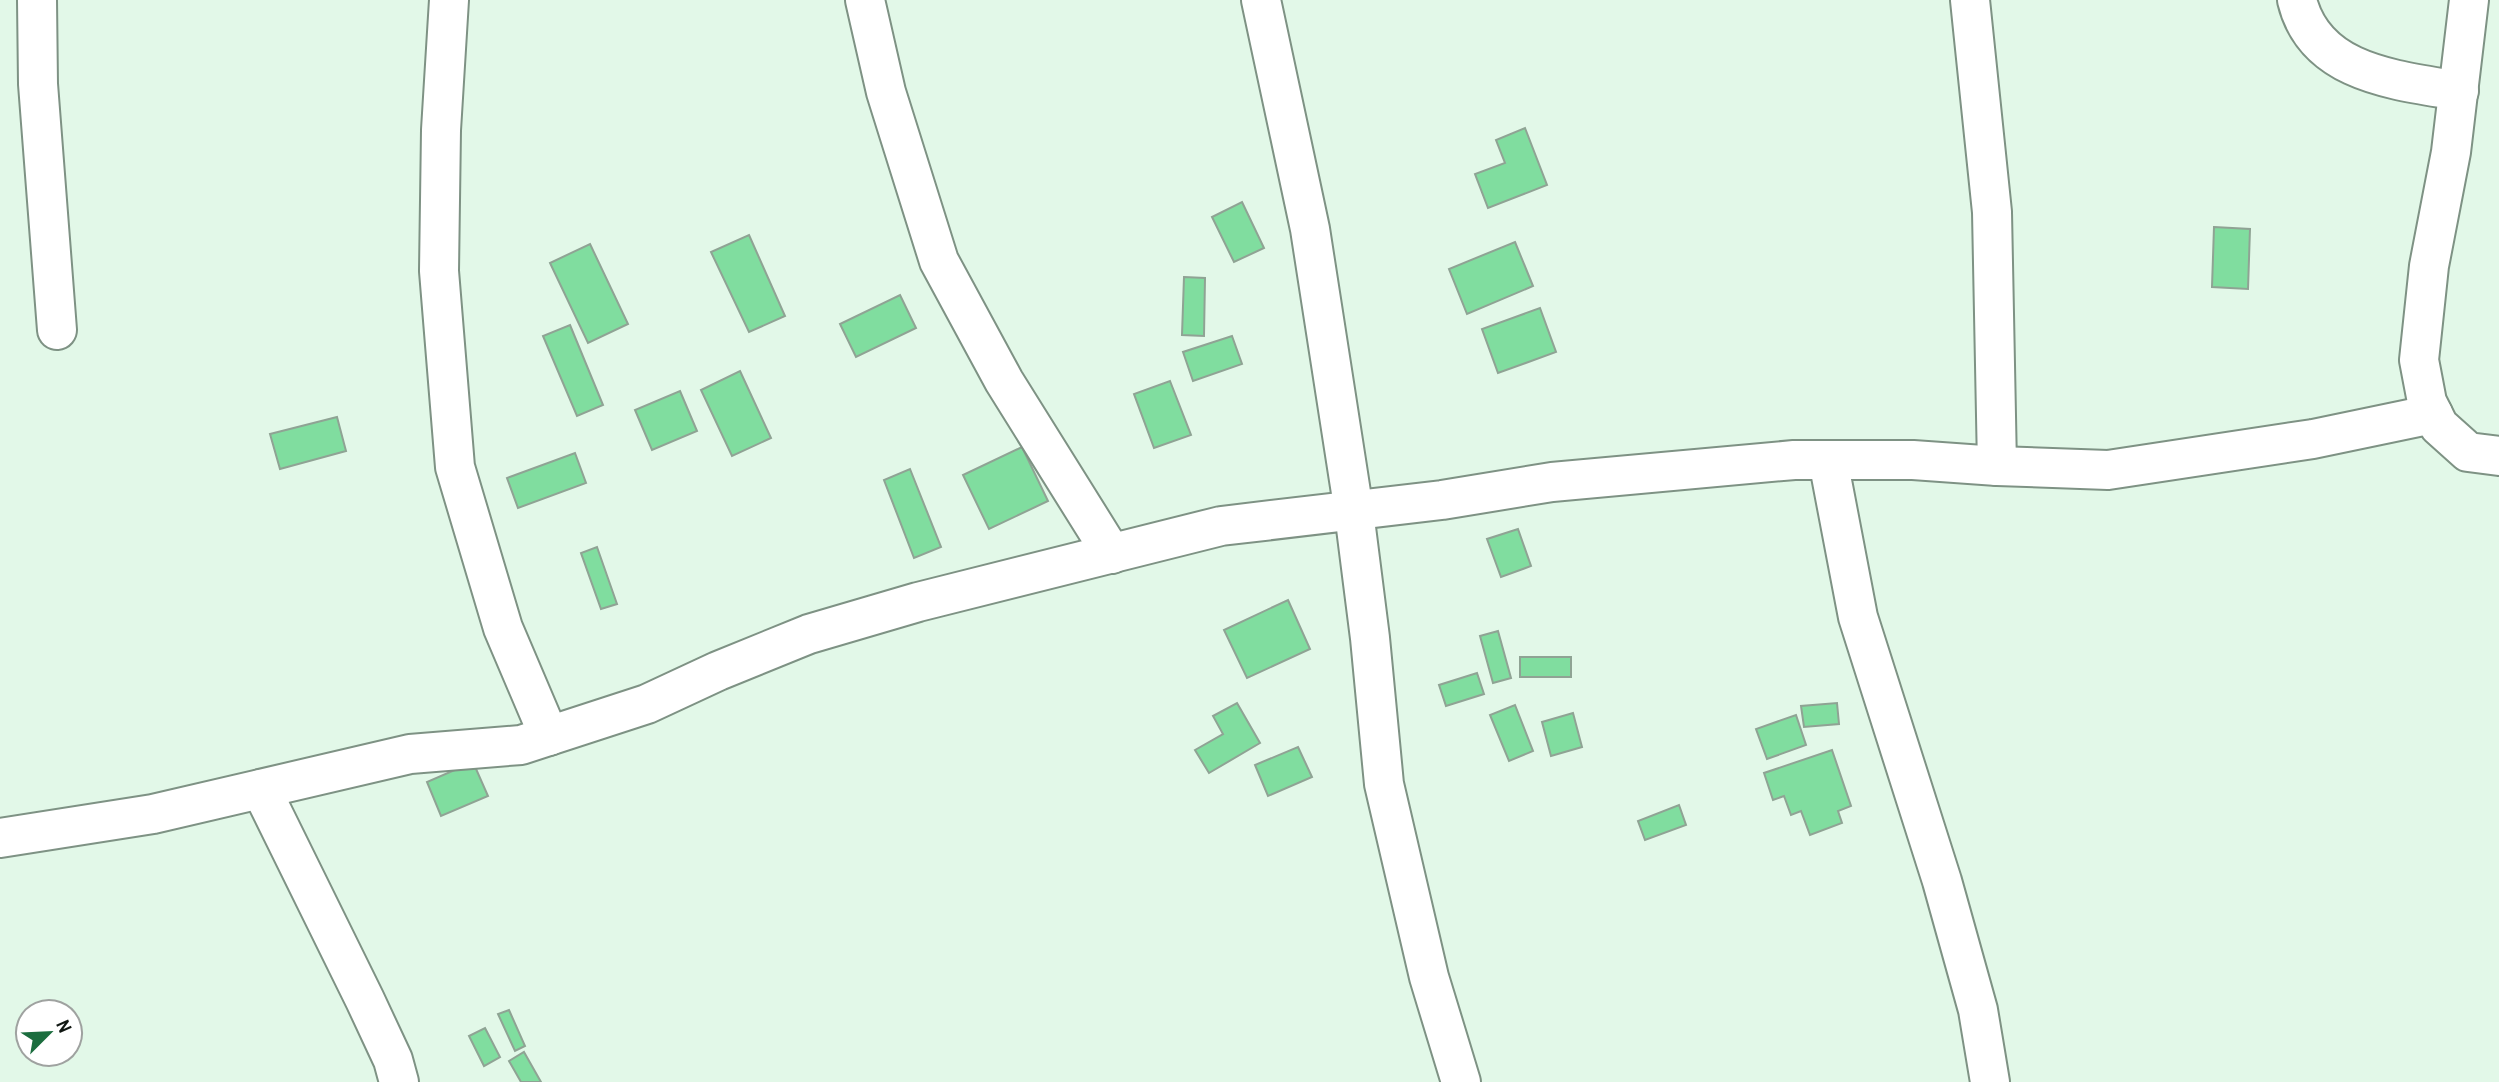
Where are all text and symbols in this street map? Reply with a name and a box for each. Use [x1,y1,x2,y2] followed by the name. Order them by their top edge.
[14,998,84,1068] north arrow
[50,1016,79,1037] text: N

